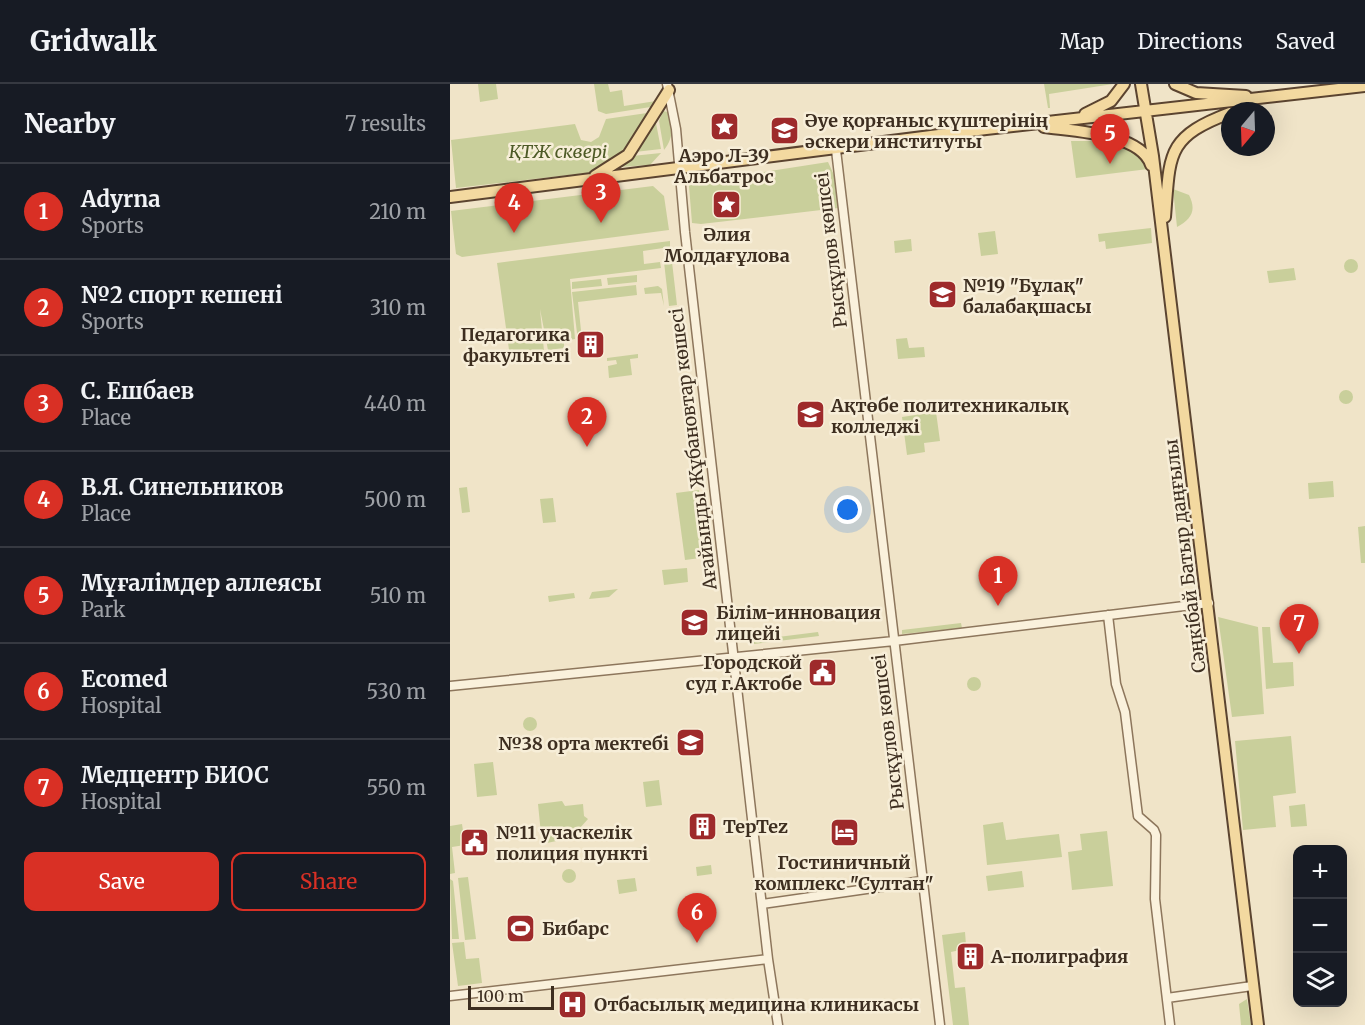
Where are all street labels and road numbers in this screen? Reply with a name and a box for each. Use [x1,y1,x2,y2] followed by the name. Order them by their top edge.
[810,171,852,329] street label: Рысқұлов көшсеі
[664,307,722,592] street label: Ағайынды Жұбановтар көшесі
[1159,438,1211,674] street label: Сәңкібай Батыр даңғылы
[867,653,909,811] street label: Рысқұлов көшсеі

